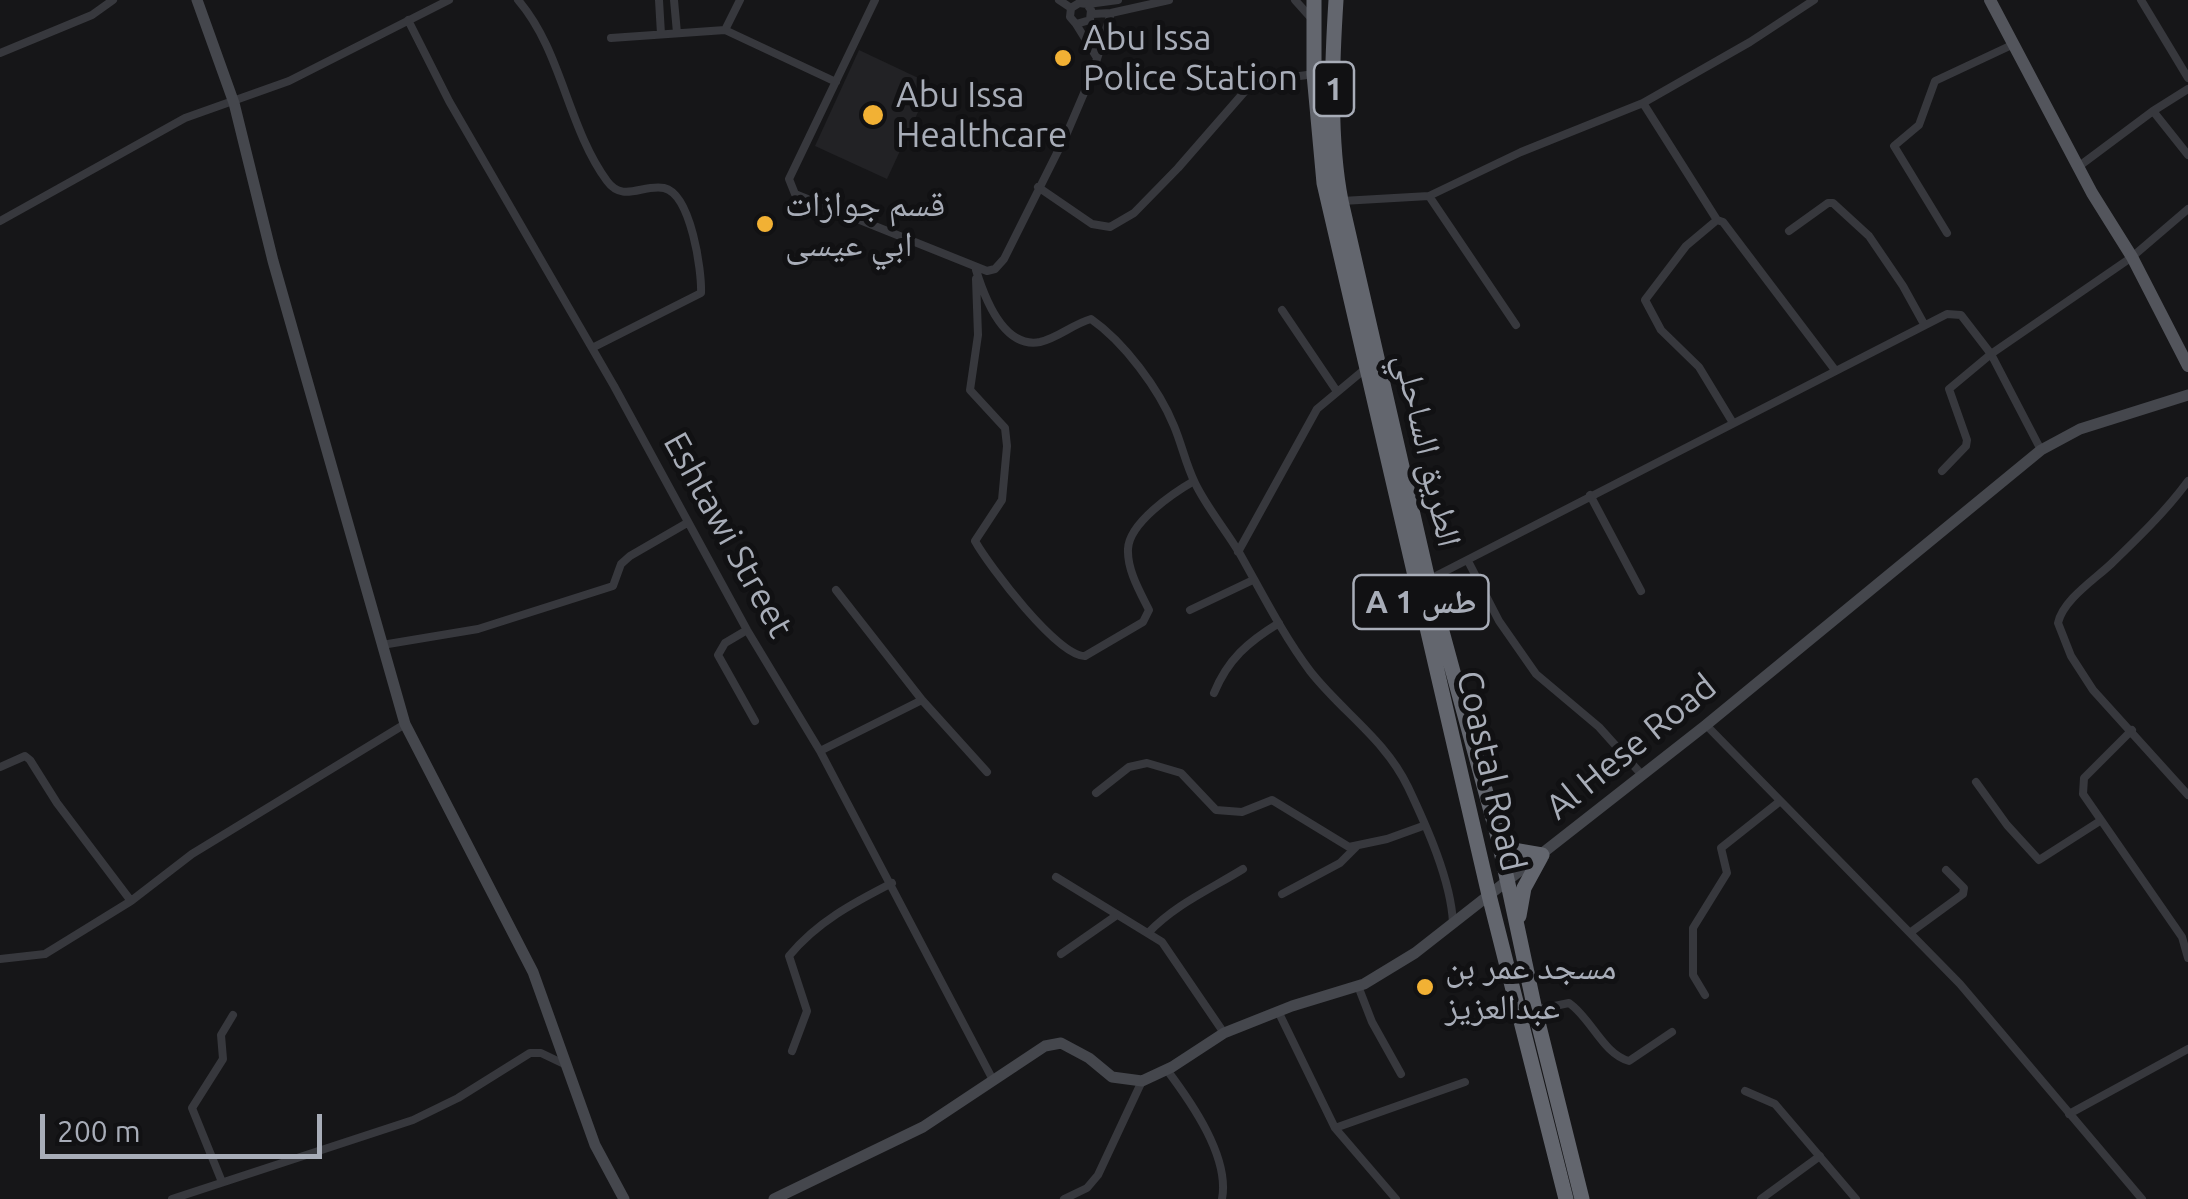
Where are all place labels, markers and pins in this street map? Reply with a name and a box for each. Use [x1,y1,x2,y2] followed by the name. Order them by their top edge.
[1083,17,1298,99] place label: Abu Issa Police Station
[1052,47,1074,69] marker: Abu Issa Police Station
[896,74,1067,156] place label: Abu Issa Healthcare
[860,102,886,128] marker: Abu Issa Healthcare
[785,183,945,265] place label: قسم جوازات ابي عيسى
[754,213,776,235] marker: قسم جوازات ابي عيسى
[1445,946,1616,1028] place label: مسجد عمر بن عبدالعزيز
[1414,976,1436,998] marker: مسجد عمر بن عبدالعزيز

